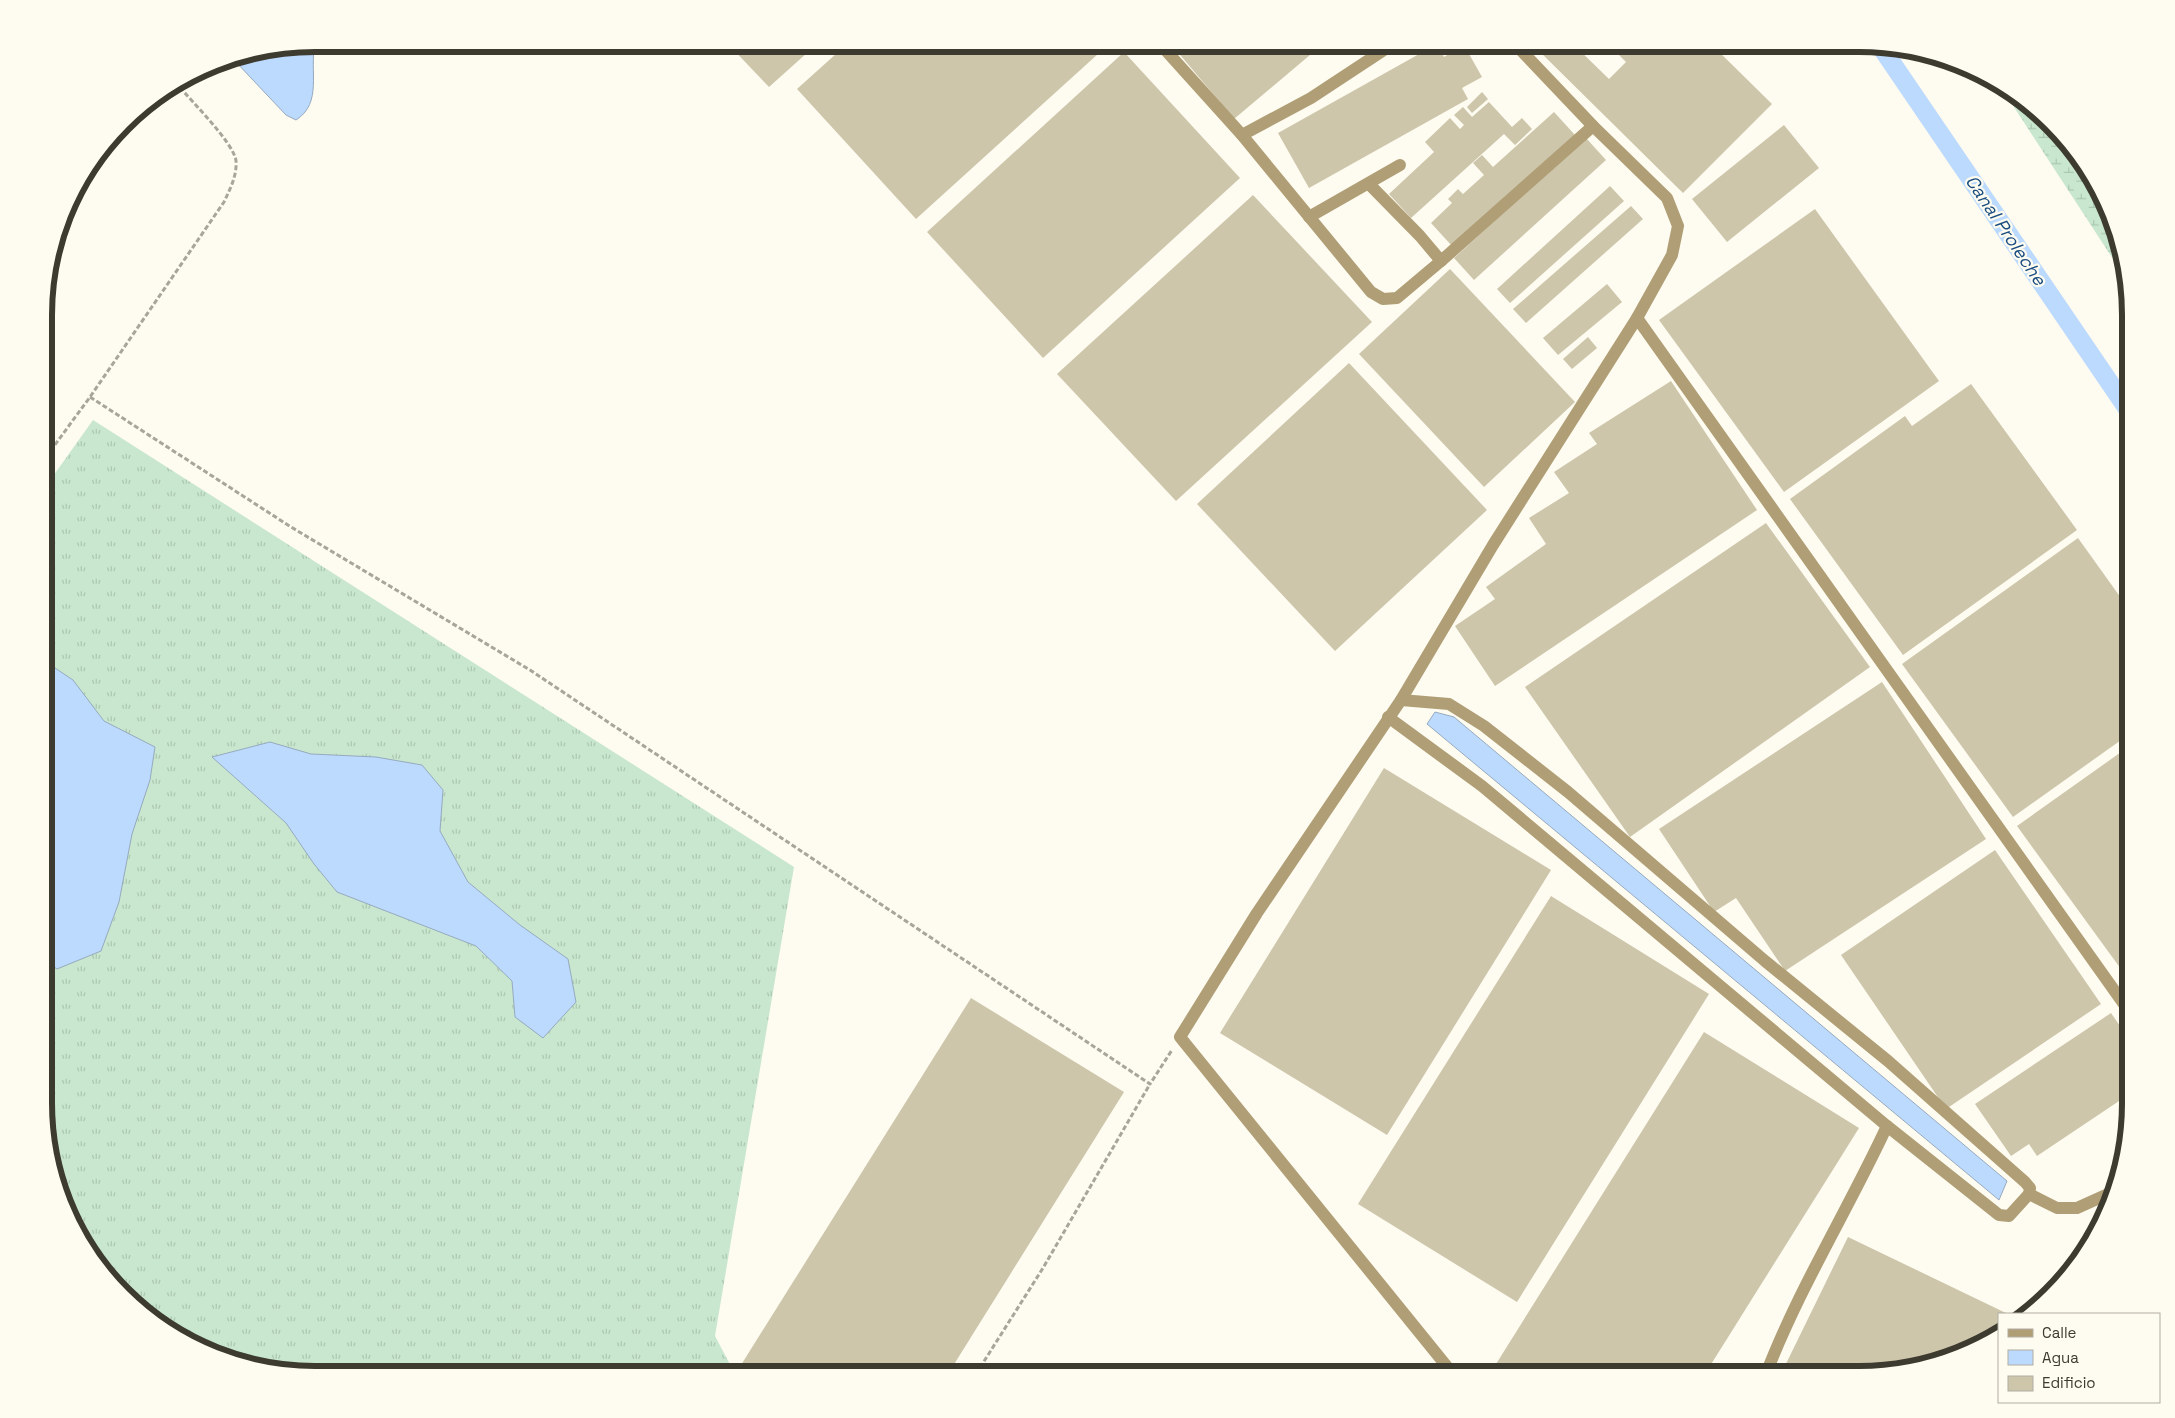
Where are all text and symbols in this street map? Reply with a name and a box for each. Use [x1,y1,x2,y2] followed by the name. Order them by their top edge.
[1961,170,2052,291] water label: Canal Proleche
[1998,1313,2160,1403] legend
[2042,1323,2077,1342] text: Calle
[2042,1348,2079,1367] text: Agua
[2042,1373,2096,1392] text: Edificio

